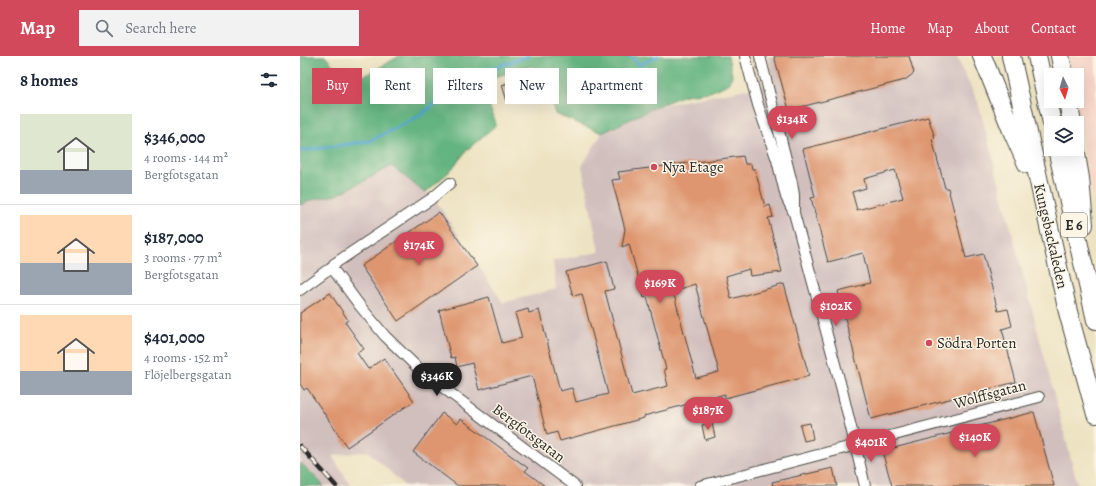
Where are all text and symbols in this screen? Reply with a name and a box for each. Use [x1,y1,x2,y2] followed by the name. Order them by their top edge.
[79,10,359,46] search box
[20,15,55,41] text: Map
[93,17,115,39] icon: search
[125,18,197,38] text: Search here
[870,19,905,38] text: Home
[927,19,953,38] text: Map
[975,19,1009,38] text: About
[1031,19,1076,38] text: Contact
[312,68,362,104] chip: Buy
[370,68,425,104] chip: Rent
[433,68,497,104] chip: Filters
[505,68,559,104] chip: New
[567,68,657,104] chip: Apartment
[1044,68,1084,108] north arrow
[1044,68,1084,156] map controls
[20,69,78,92] text: 8 homes
[258,69,280,91] icon: filters
[764,106,820,140] pin: $134K
[777,110,807,127] text: $134K
[1044,116,1084,156] button: layers
[144,126,205,149] text: $346,000
[52,130,100,178] icon: home
[144,149,228,166] text: 4 rooms · 144 m²
[662,157,724,177] place label: Nya Etage
[649,162,659,172] marker: Nya Etage
[144,166,219,183] text: Bergfotsgatan
[1029,181,1073,291] street label: Kungsbackaleden
[1061,213,1087,237] road number: E 6
[144,226,204,249] text: $187,000
[52,231,100,279] icon: home
[391,232,447,266] pin: $174K
[404,236,434,253] text: $174K
[144,249,222,266] text: 3 rooms · 77 m²
[144,266,219,283] text: Bergfotsgatan
[632,270,688,304] pin: $169K
[644,274,676,291] text: $169K
[808,293,864,327] pin: $102K
[820,297,852,314] text: $102K
[144,326,205,349] text: $401,000
[52,331,100,379] icon: home
[937,333,1016,353] place label: Södra Porten
[924,338,934,348] marker: Södra Porten
[144,349,228,366] text: 4 rooms · 152 m²
[409,363,465,397] pin: $346K
[144,366,232,383] text: Flöjelbergsgatan
[421,367,453,384] text: $346K
[951,375,1028,413] street label: Wolffsgatan
[680,397,736,431] pin: $187K
[489,399,569,467] street label: Bergfotsgatan
[692,401,724,418] text: $187K
[947,424,1003,458] pin: $140K
[959,428,991,445] text: $140K
[843,429,899,463] pin: $401K
[855,433,887,450] text: $401K

